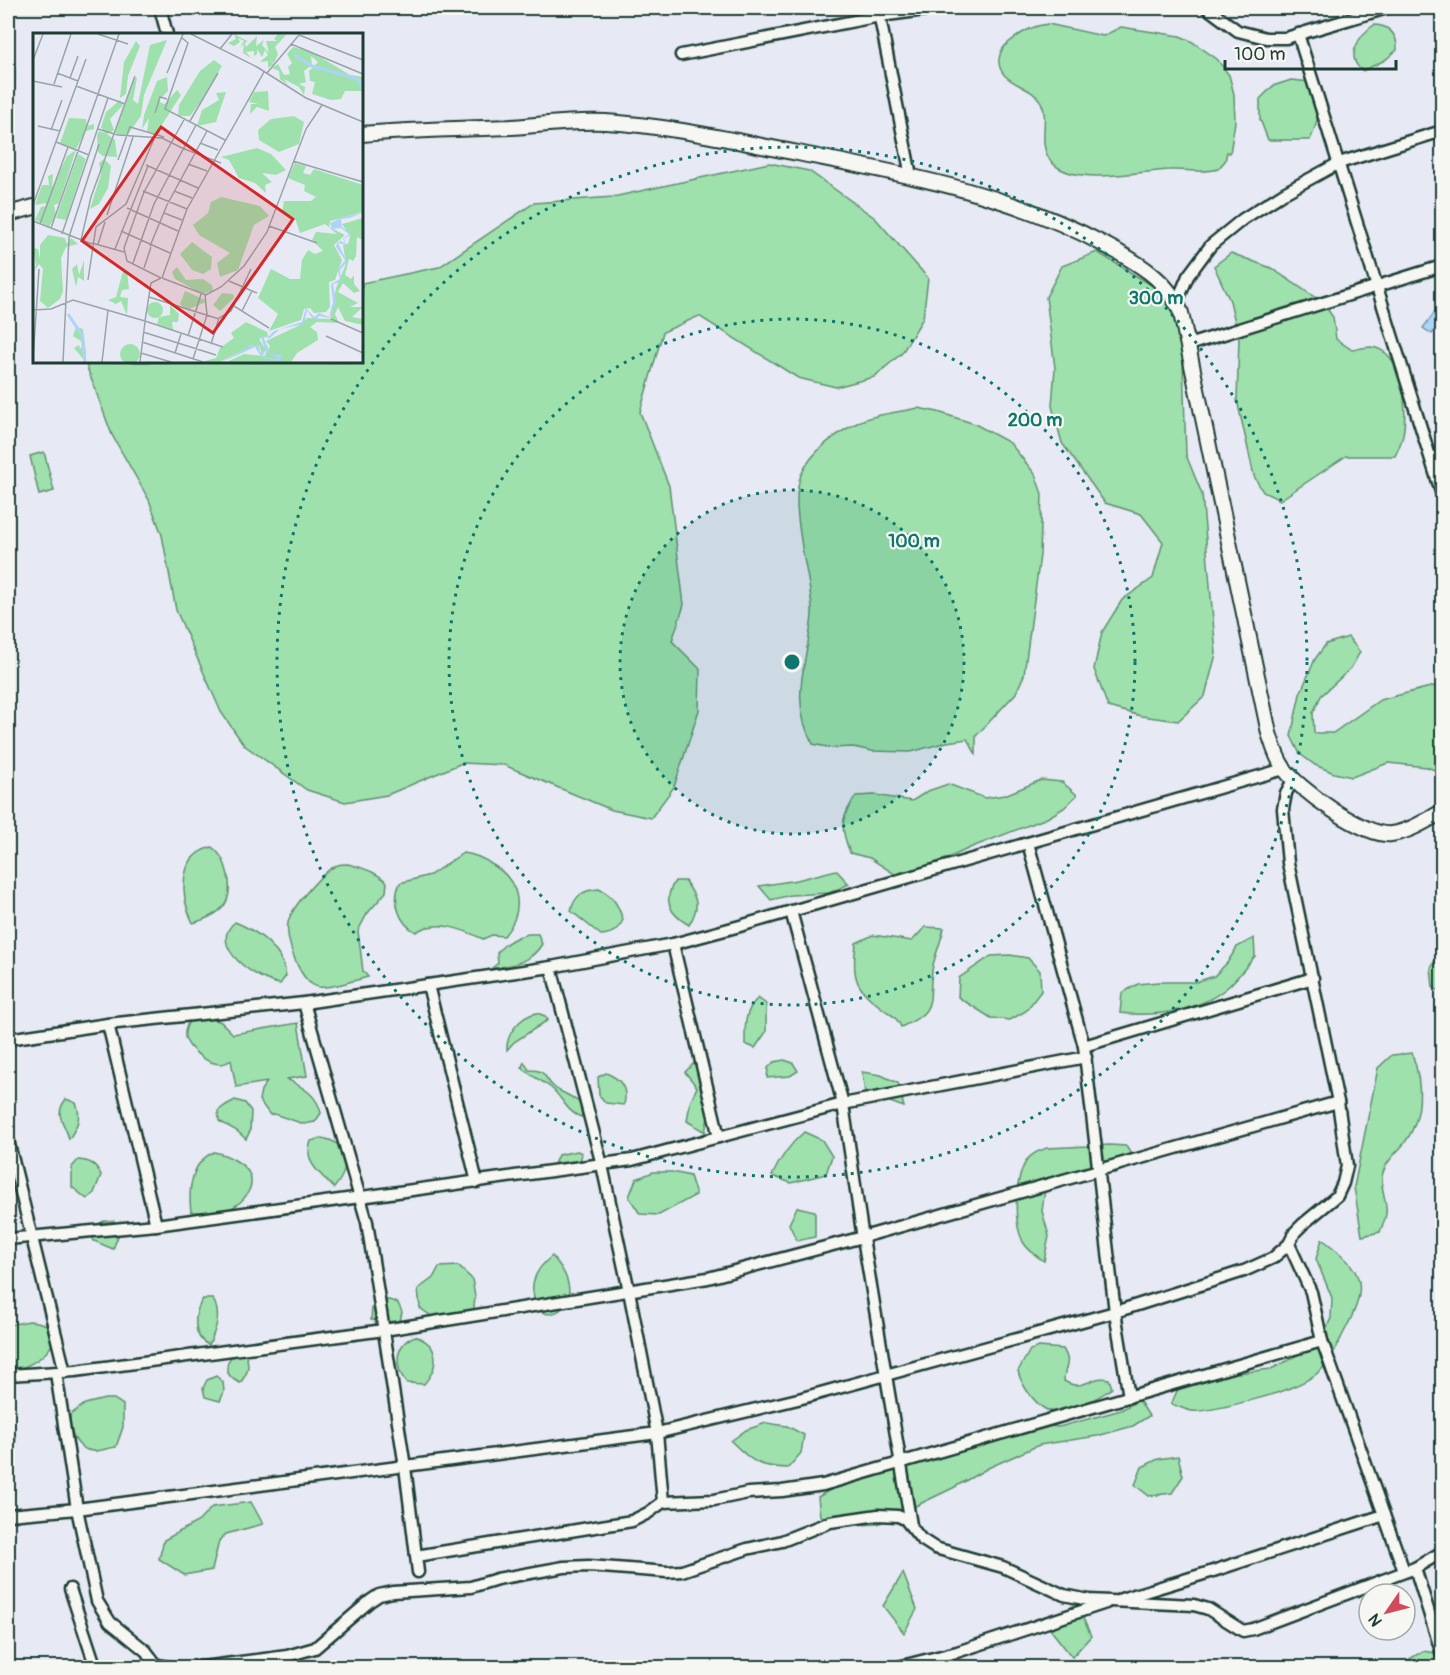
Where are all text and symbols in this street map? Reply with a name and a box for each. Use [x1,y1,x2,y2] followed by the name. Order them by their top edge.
[33,33,363,363] inset map
[1225,33,1396,71] scale bar
[1234,43,1286,66] text: 100 m
[1129,287,1183,310] text: 300 m
[1008,409,1062,432] text: 200 m
[888,530,940,553] text: 100 m
[782,652,802,672] centre of rings
[1357,1582,1417,1642] north arrow
[1364,1610,1387,1630] text: N

